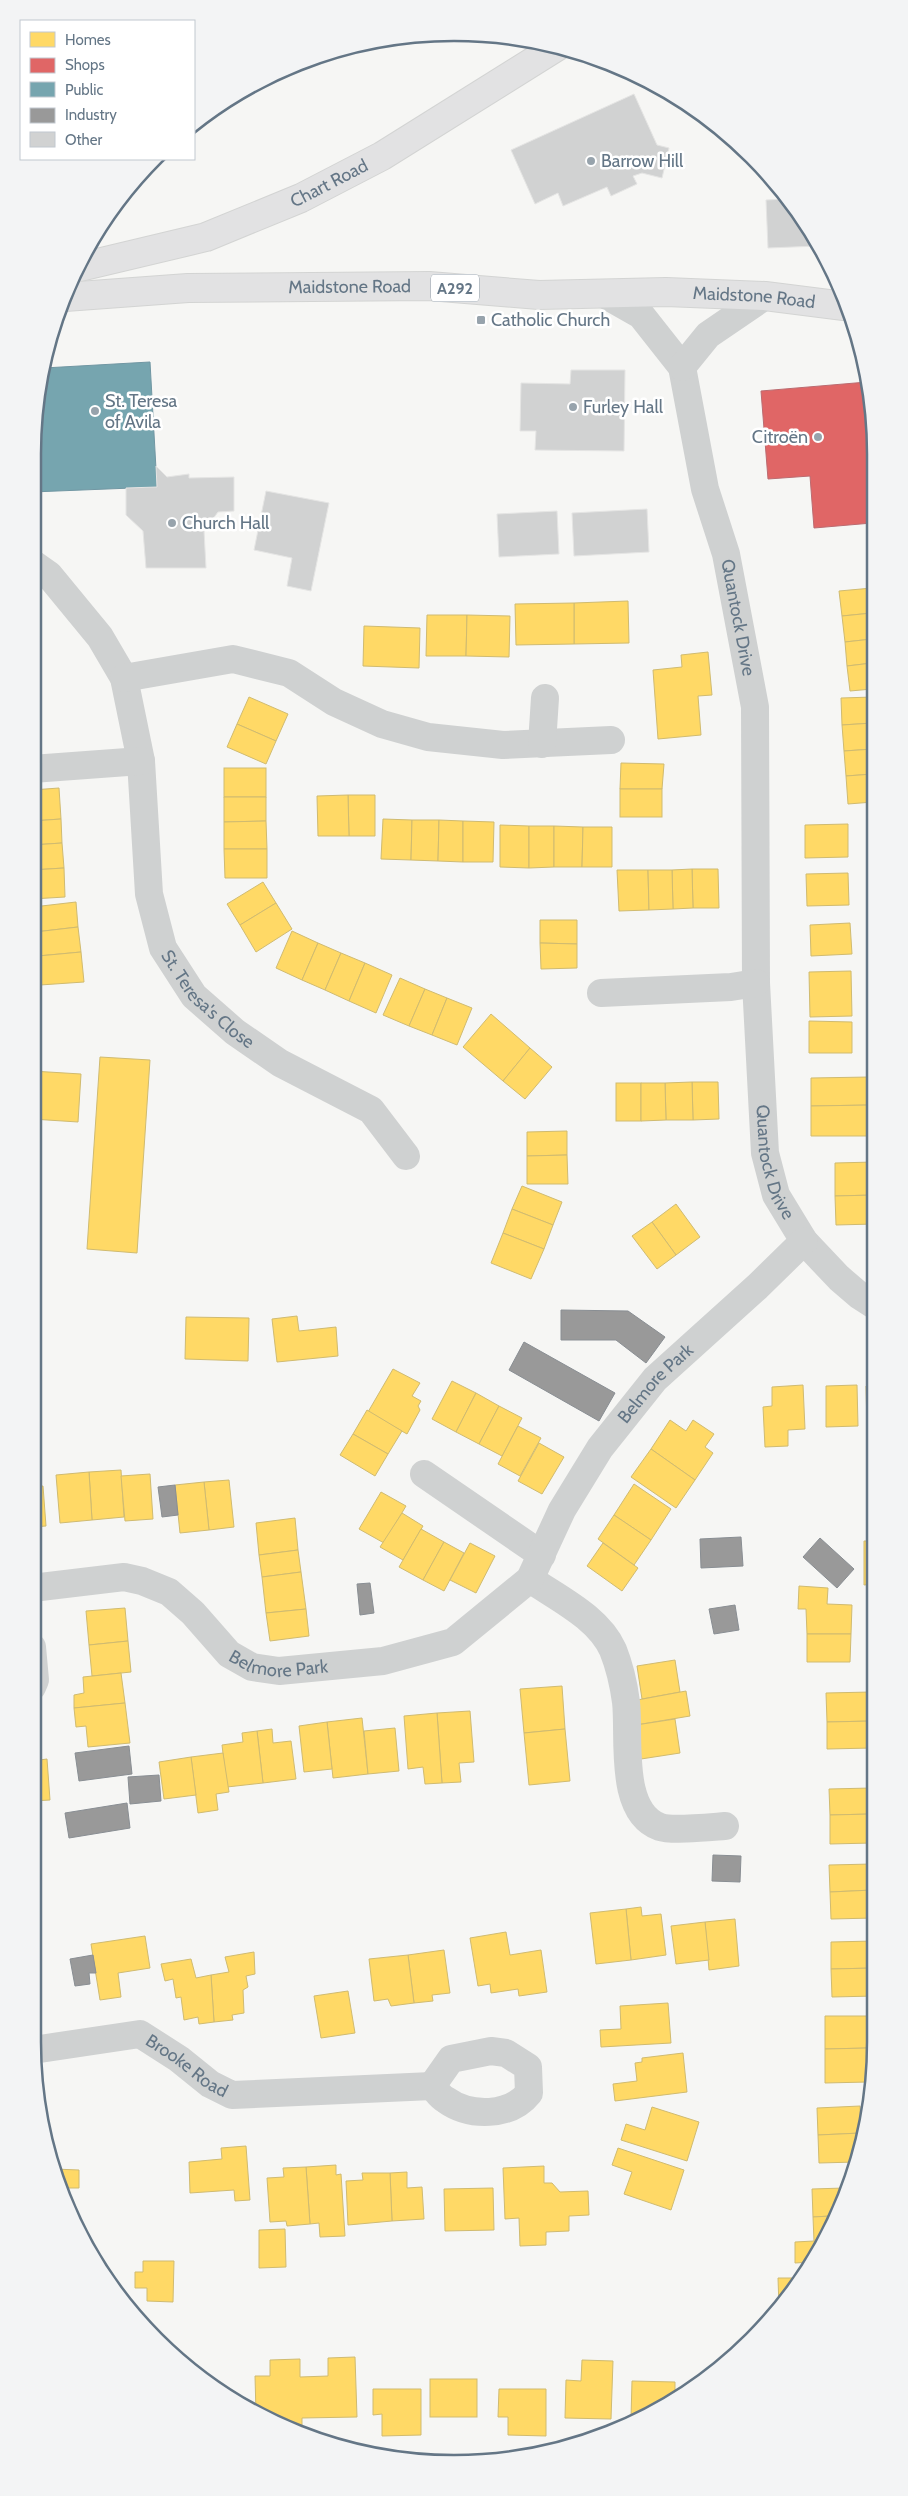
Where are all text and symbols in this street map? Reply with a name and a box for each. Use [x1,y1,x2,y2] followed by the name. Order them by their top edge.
[20,20,195,160] legend
[65,31,111,49] text: Homes
[65,56,105,74] text: Shops
[65,81,103,99] text: Public
[65,106,117,124] text: Industry
[65,131,102,149] text: Other
[601,150,684,172] place label: Barrow Hill
[287,154,372,212] street label: Chart Road
[585,155,597,167] marker: Barrow Hill
[431,274,479,302] road number: A292
[288,275,411,298] street label: Maidstone Road
[692,282,817,313] street label: Maidstone Road
[491,309,610,331] place label: Catholic Church
[475,314,487,326] marker: Catholic Church
[105,390,178,433] place label: St. Teresa of Avila
[583,396,664,418] place label: Furley Hall
[567,401,579,413] marker: Furley Hall
[89,405,101,417] marker: St. Teresa of Avila
[752,426,808,448] place label: Citroën
[812,431,824,443] marker: Citroën
[182,512,270,534] place label: Church Hall
[166,517,178,529] marker: Church Hall
[716,557,760,678] street label: Quantock Drive
[156,946,259,1053] street label: St. Teresa's Close
[751,1104,799,1223] street label: Quantock Drive
[613,1338,698,1428] street label: Belmore Park
[225,1645,330,1682] street label: Belmore Park
[142,2030,232,2102] street label: Brooke Road

